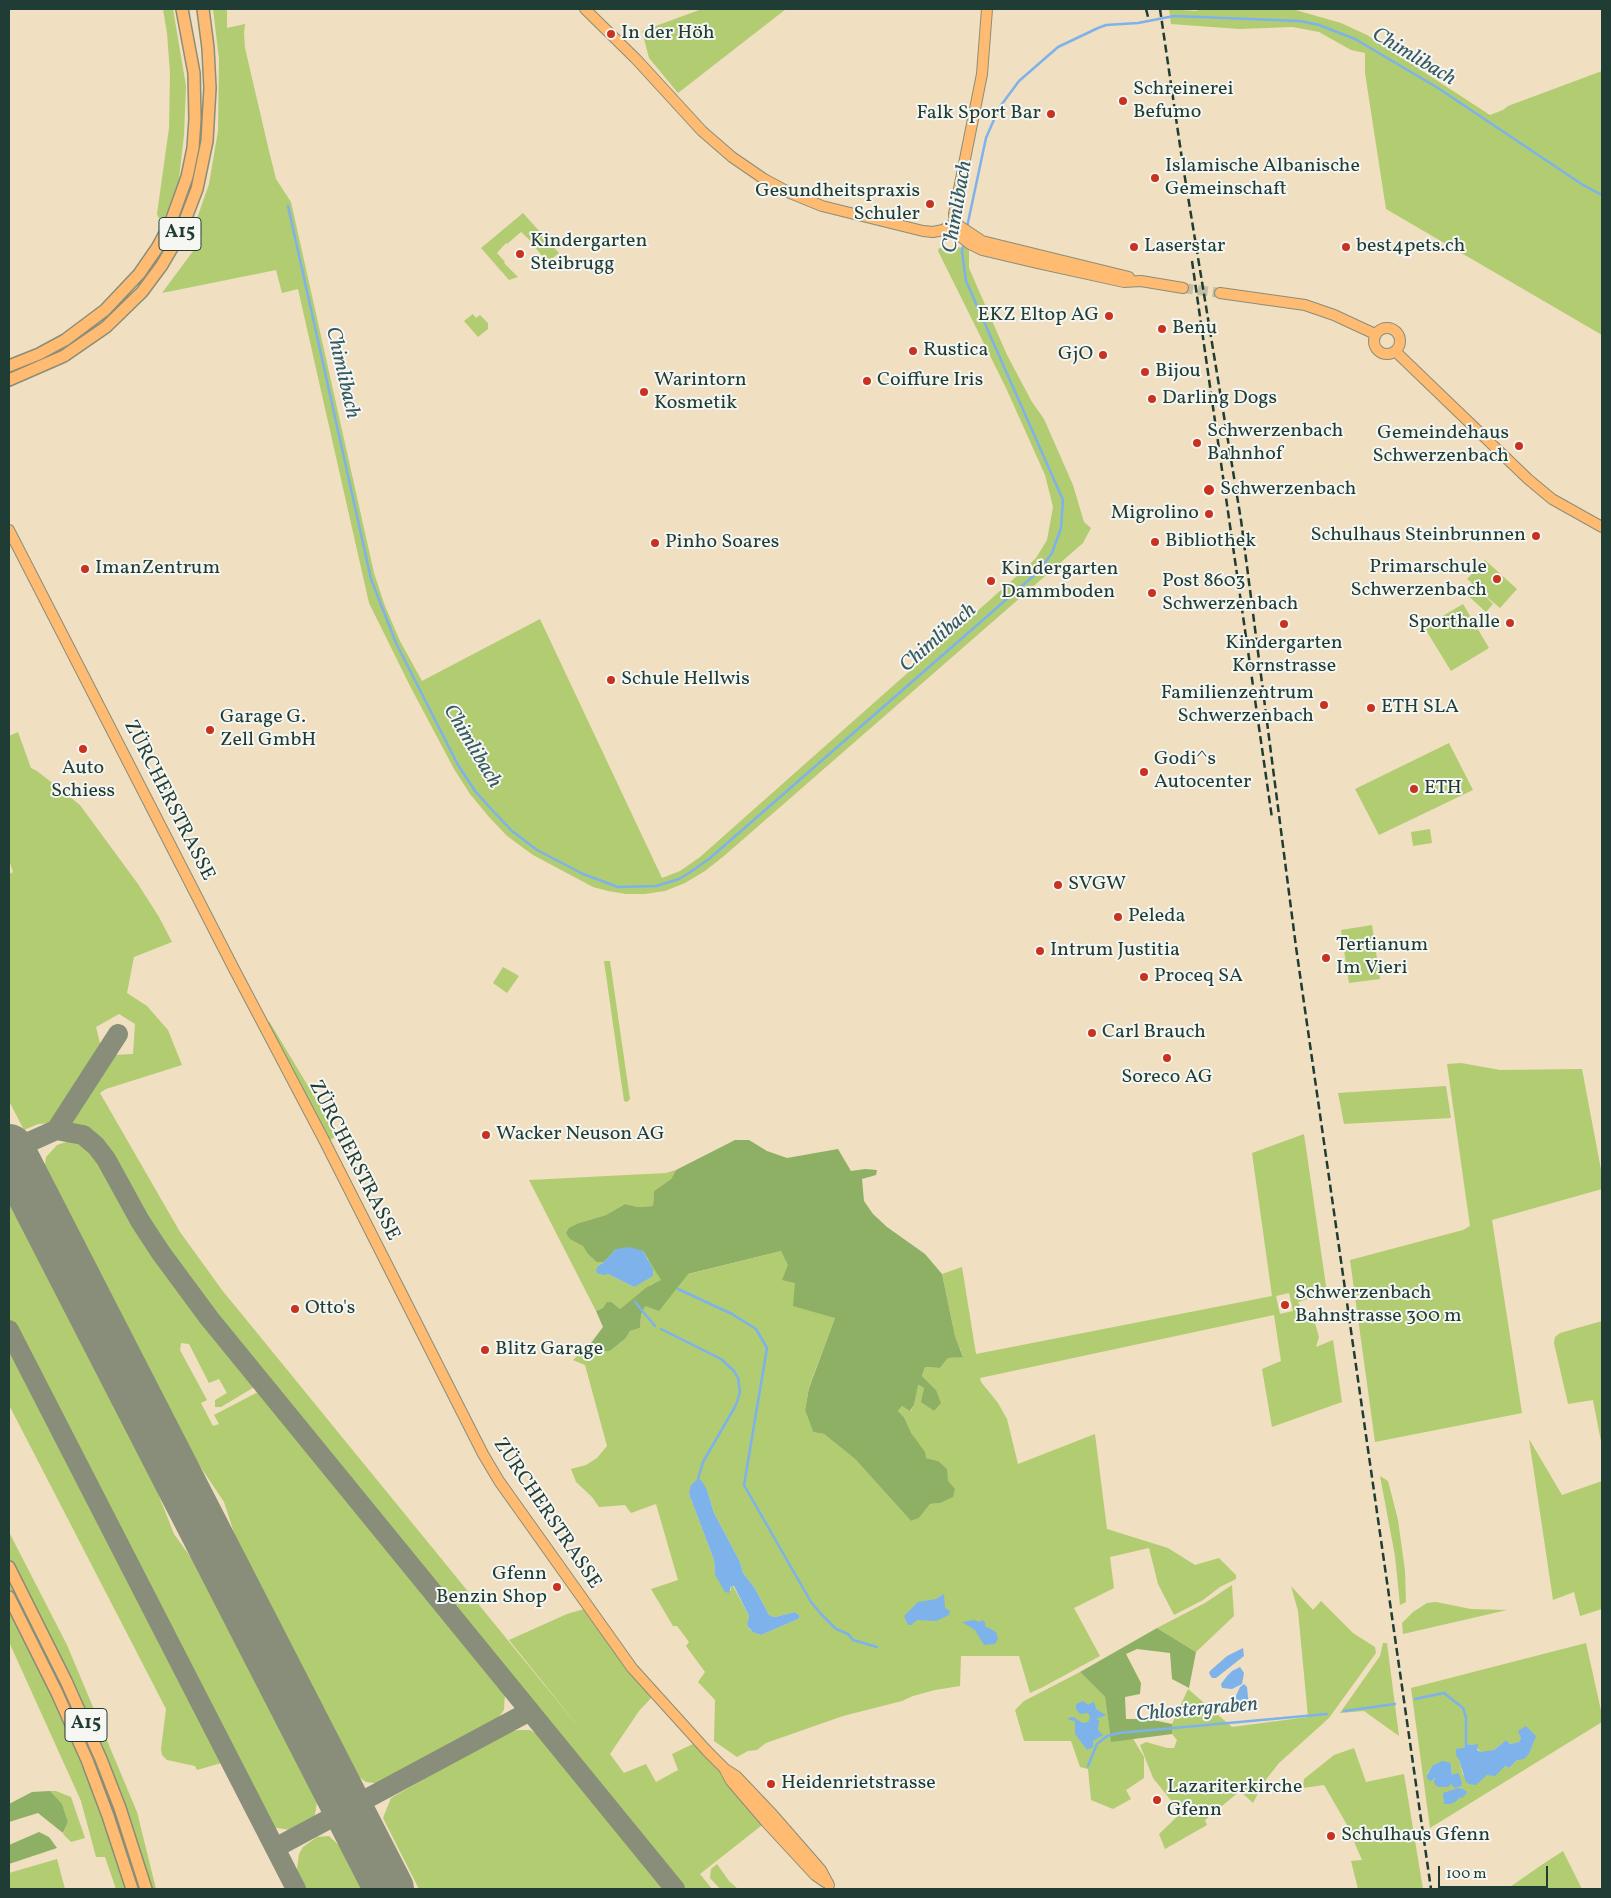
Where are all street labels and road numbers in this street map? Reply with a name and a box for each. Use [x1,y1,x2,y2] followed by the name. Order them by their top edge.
[159,218,201,250] road number: A15
[117,717,219,885] street label: ZÜRCHERSTRASSE
[302,1077,404,1245] street label: ZÜRCHERSTRASSE
[487,1434,605,1594] street label: ZÜRCHERSTRASSE
[65,1708,107,1742] road number: A15

